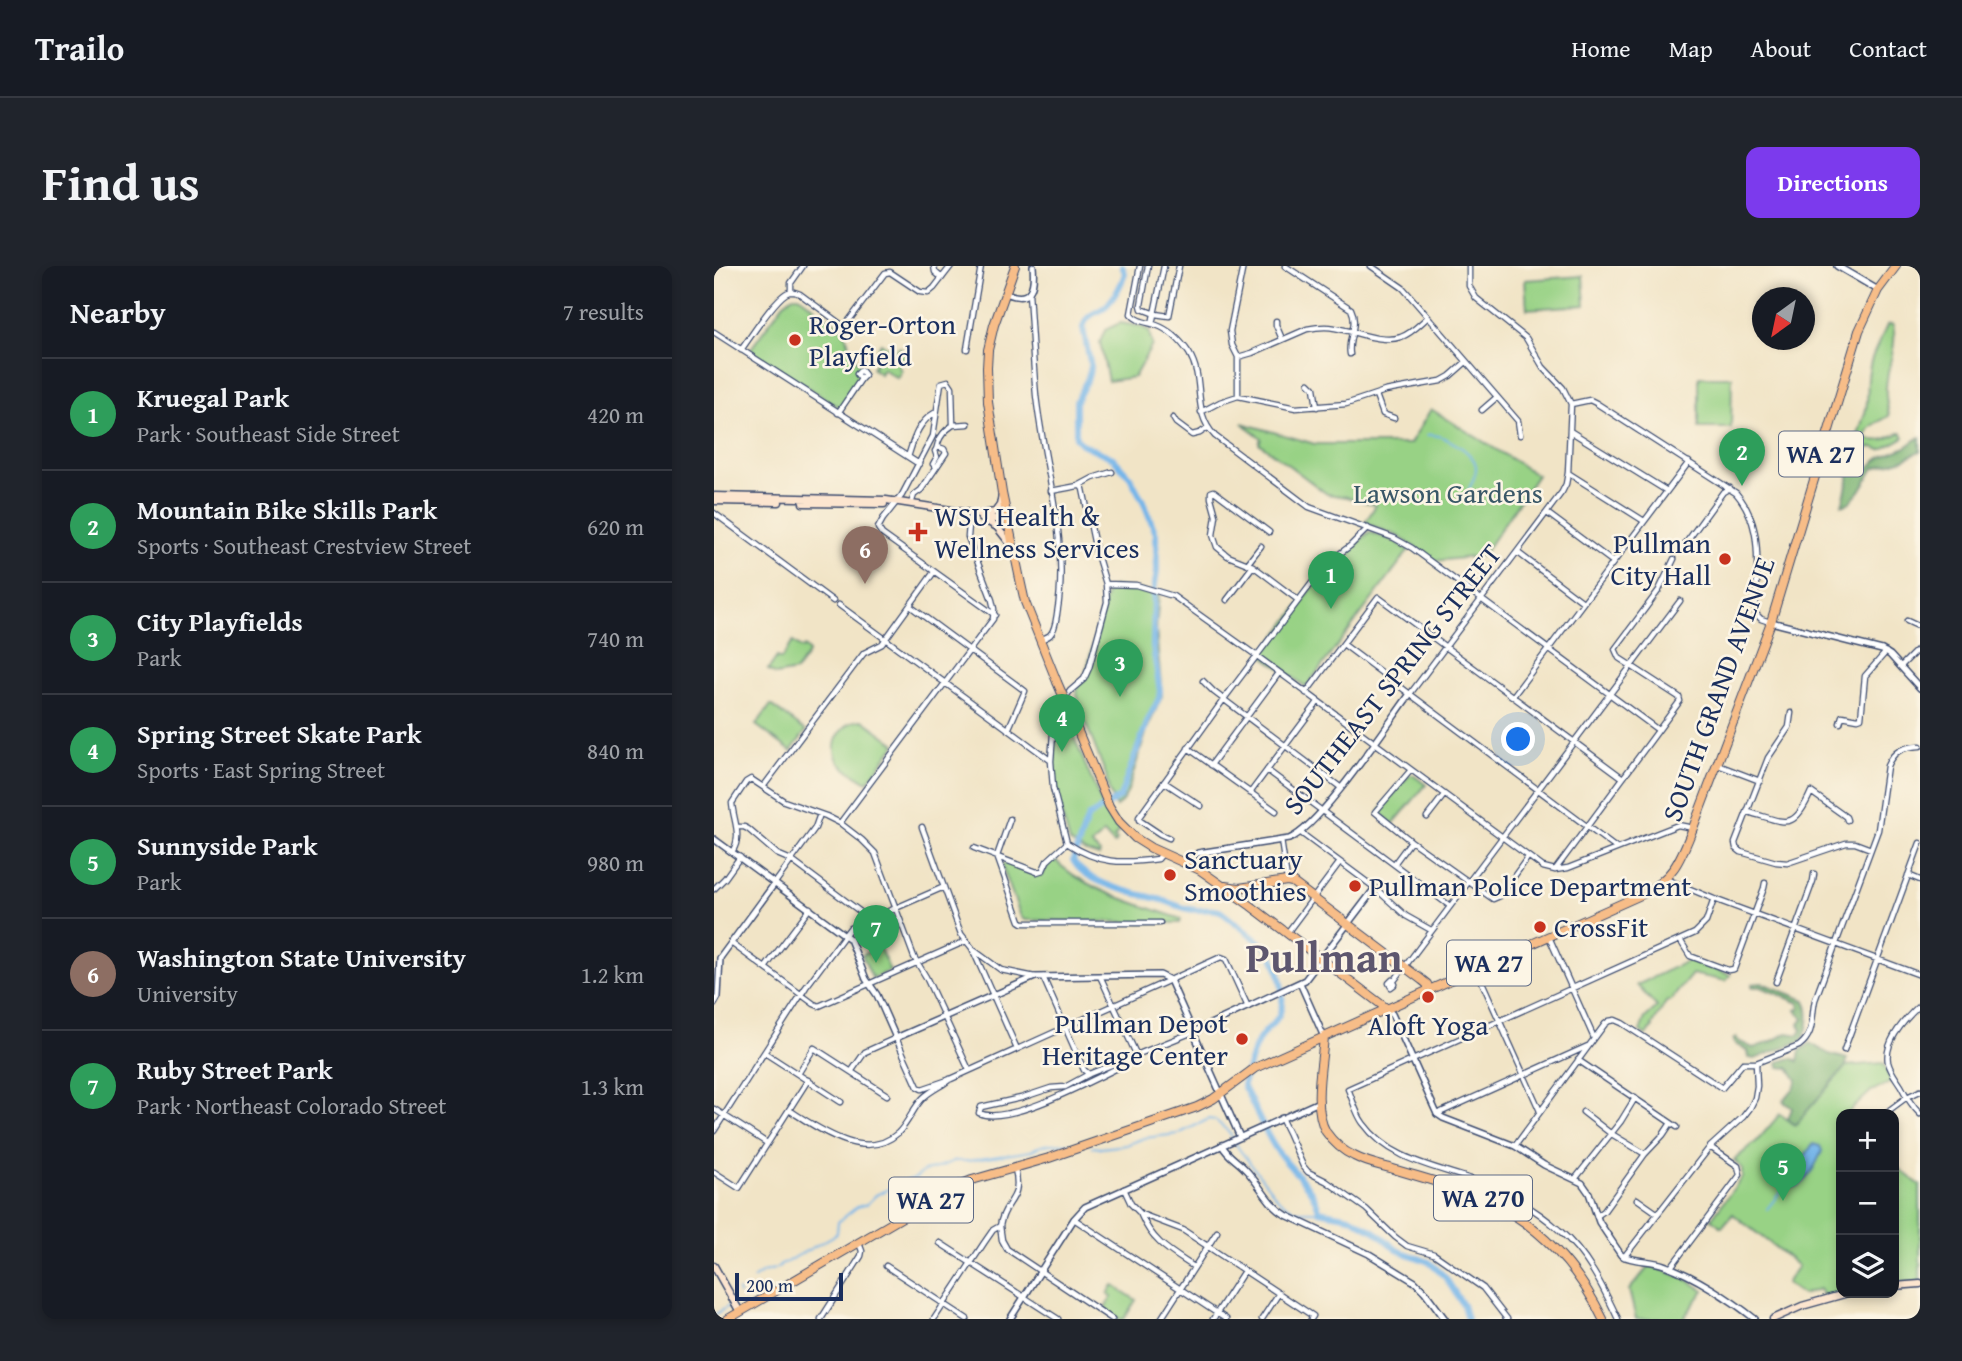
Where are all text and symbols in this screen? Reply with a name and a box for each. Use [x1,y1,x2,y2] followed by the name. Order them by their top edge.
[35,24,124,72] text: Trailo
[1572,31,1631,66] text: Home
[1669,31,1713,66] text: Map
[1751,31,1811,66] text: About
[1849,31,1927,66] text: Contact
[42,146,200,218] text: Find us
[1746,147,1920,218] button: Directions
[1752,287,1815,350] north arrow
[70,290,166,334] text: Nearby
[563,295,644,328] text: 7 results
[809,303,956,376] place label: Roger-Orton Playfield
[787,332,803,348] marker: Roger-Orton Playfield
[137,378,289,417] text: Kruegal Park
[87,398,99,431] text: 1
[587,398,644,431] text: 420 m
[137,417,400,450] text: Park · Southeast Side Street
[1719,428,1765,486] pin: 2
[1779,432,1863,476] road number: WA 27
[1353,472,1543,513] park label: Lawson Gardens
[137,490,437,529] text: Mountain Bike Skills Park
[934,495,1140,568] place label: WSU Health & Wellness Services
[87,510,99,543] text: 2
[587,510,644,543] text: 620 m
[908,522,928,542] marker: WSU Health & Wellness Services
[1610,522,1711,595] place label: Pullman City Hall
[842,526,888,584] pin: 6
[137,529,471,562] text: Sports · Southeast Crestview Street
[1273,534,1511,823] street label: SOUTHEAST SPRING STREET
[1308,551,1354,609] pin: 1
[1651,551,1784,827] street label: SOUTH GRAND AVENUE
[1717,551,1733,567] marker: Pullman City Hall
[137,602,303,641] text: City Playfields
[87,622,99,655] text: 3
[587,622,644,655] text: 740 m
[1097,639,1143,697] pin: 3
[137,641,181,674] text: Park
[1039,694,1085,752] pin: 4
[137,714,422,753] text: Spring Street Skate Park
[1501,722,1535,756] your location
[87,734,99,767] text: 4
[587,734,644,767] text: 840 m
[137,753,385,786] text: Sports · East Spring Street
[137,826,317,865] text: Sunnyside Park
[1184,838,1307,911] place label: Sanctuary Smoothies
[87,846,99,879] text: 5
[587,846,644,879] text: 980 m
[137,865,181,898] text: Park
[1369,865,1691,906] place label: Pullman Police Department
[1162,867,1178,883] marker: Sanctuary Smoothies
[1347,878,1363,894] marker: Pullman Police Department
[853,905,899,963] pin: 7
[1554,906,1648,947] place label: CrossFit
[1532,919,1548,935] marker: CrossFit
[1246,926,1403,987] district label: Pullman
[137,938,466,977] text: Washington State University
[1447,940,1531,986] road number: WA 27
[87,958,99,991] text: 6
[581,958,644,991] text: 1.2 km
[137,977,238,1010] text: University
[1420,989,1436,1005] marker: Aloft Yoga
[1042,1002,1228,1075] place label: Pullman Depot Heritage Center
[1368,1004,1489,1045] place label: Aloft Yoga
[1234,1031,1250,1047] marker: Pullman Depot Heritage Center
[137,1050,333,1089] text: Ruby Street Park
[87,1070,99,1103] text: 7
[581,1070,644,1103] text: 1.3 km
[137,1089,446,1122] text: Park · Northeast Colorado Street
[1836,1109,1899,1298] map controls
[1836,1109,1899,1172] button: +
[1760,1143,1806,1201] pin: 5
[1836,1172,1899,1235] button: −
[1434,1175,1532,1220] road number: WA 270
[889,1177,973,1222] road number: WA 27
[1836,1235,1899,1298] button: layers
[735,1270,844,1302] scale bar
[746,1271,793,1299] text: 200 m

